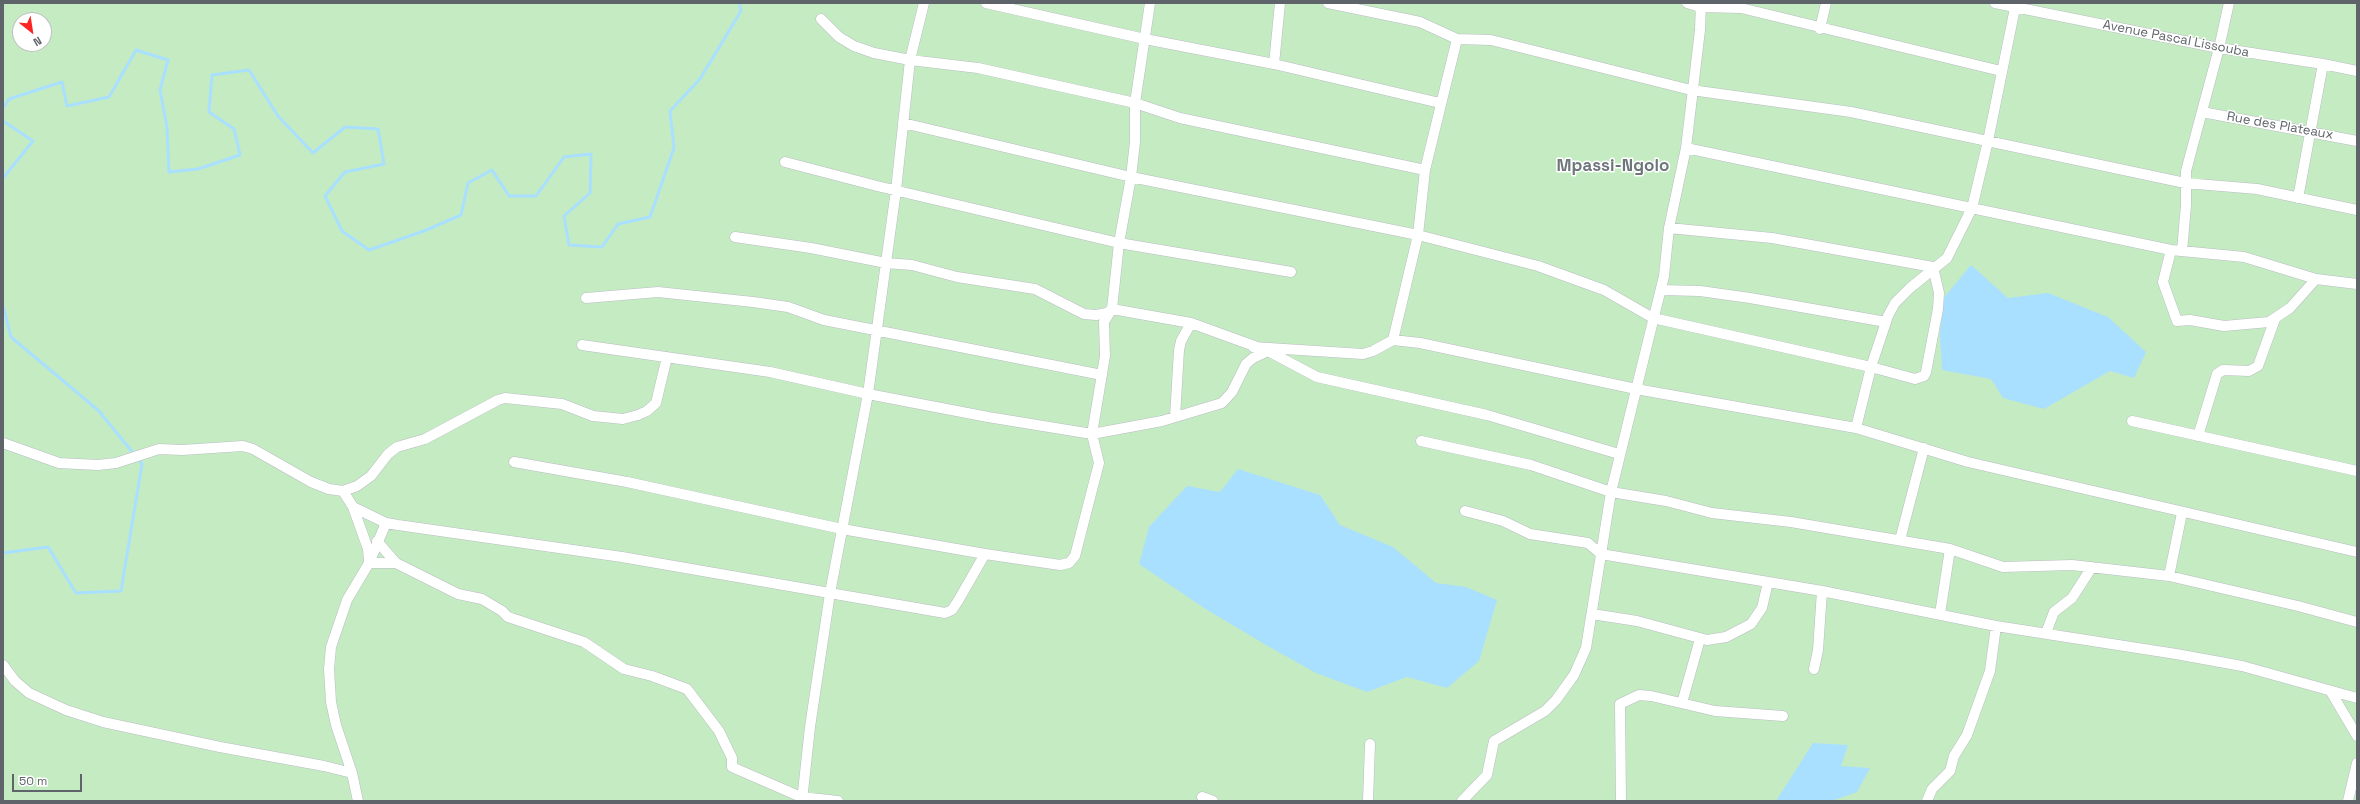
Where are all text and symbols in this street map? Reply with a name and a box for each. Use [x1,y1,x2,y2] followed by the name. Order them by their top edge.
[12,12,52,52] north arrow
[2101,17,2251,61] street label: Avenue Pascal Lissouba
[31,34,44,49] text: N
[2225,109,2335,143] street label: Rue des Plateaux
[1557,156,1669,176] district label: Mpassi-Ngolo
[14,766,84,792] scale bar
[19,773,47,789] text: 50 m

